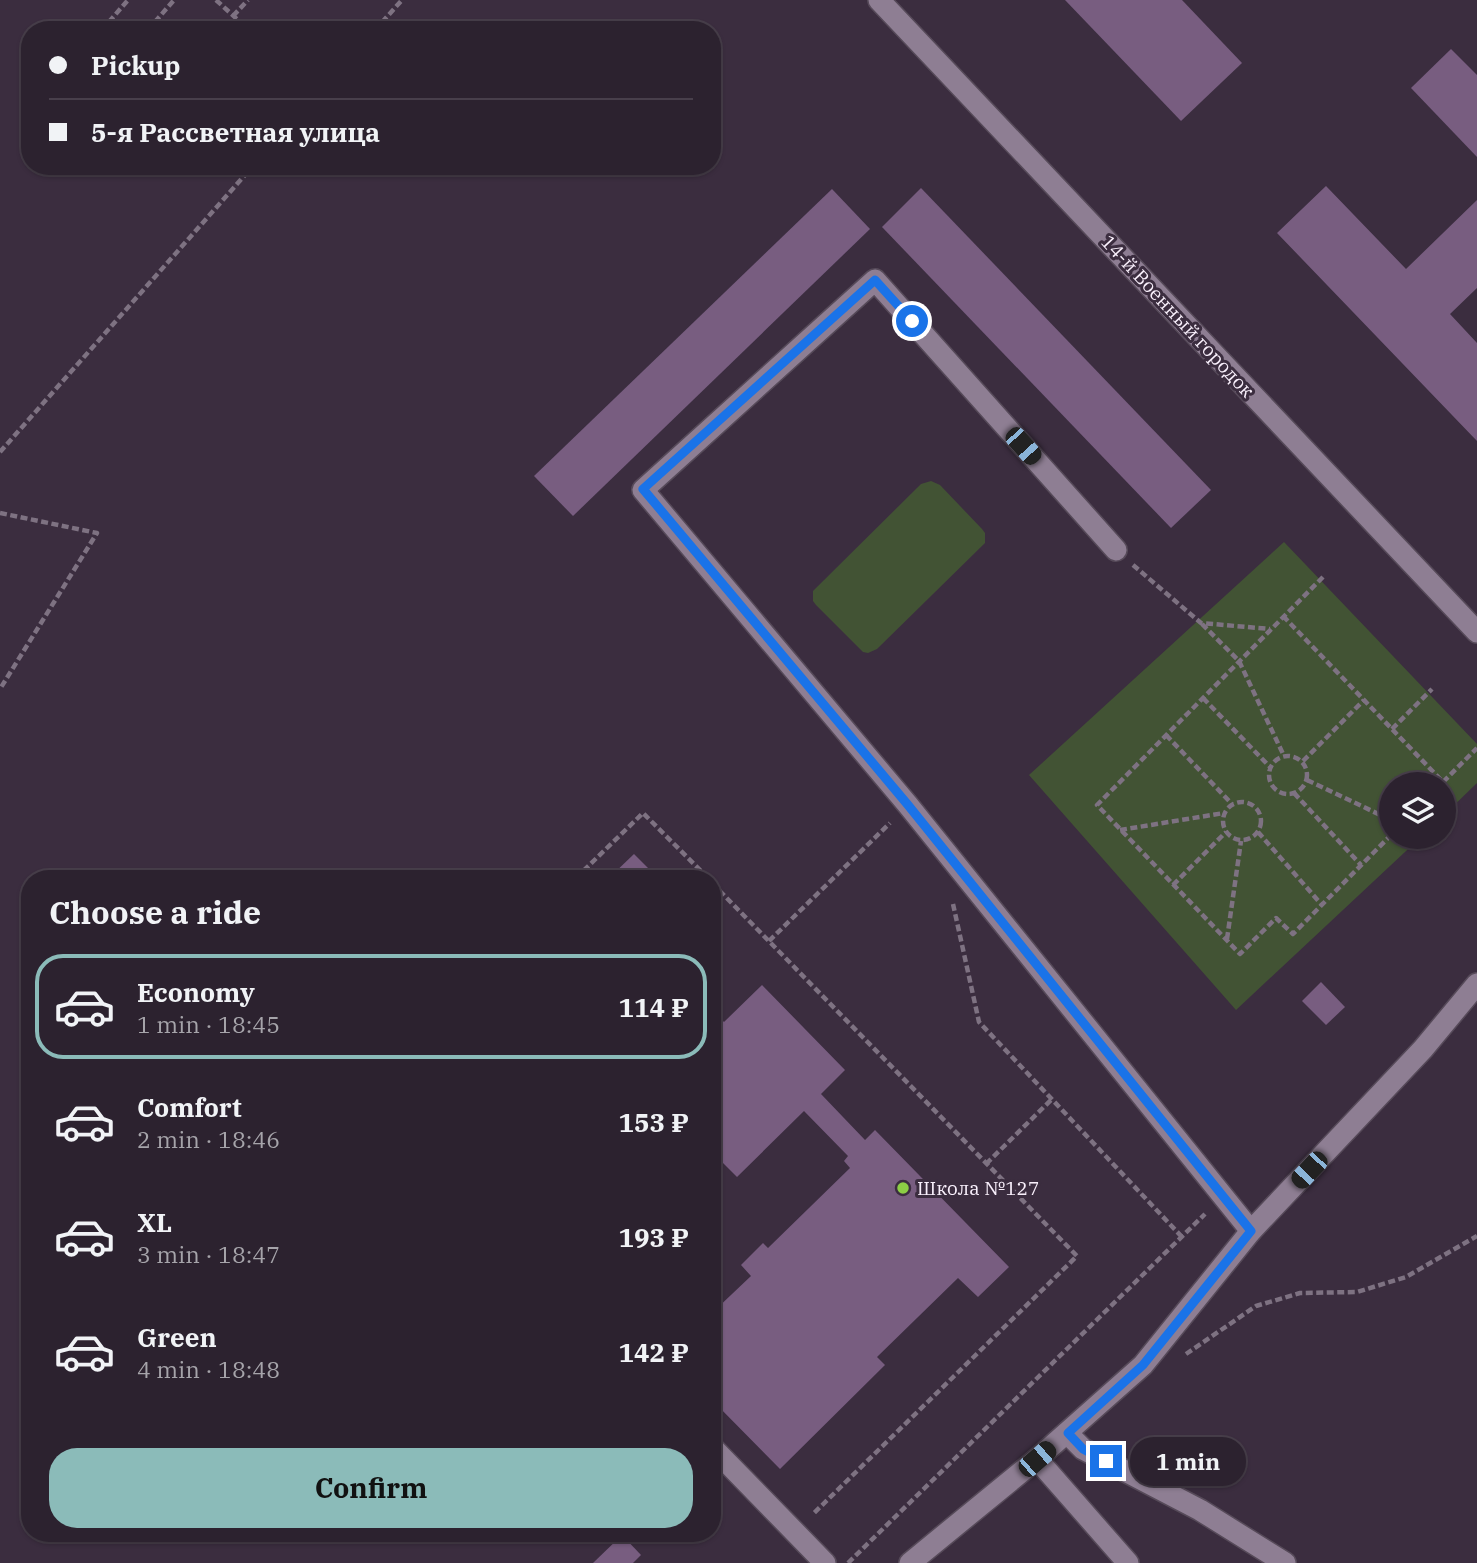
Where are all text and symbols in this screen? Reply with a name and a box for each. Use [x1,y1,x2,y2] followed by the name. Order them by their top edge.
[91,48,181,82] text: Pickup
[91,115,380,149] text: 5-я Рассветная улица
[1096,230,1260,402] street label: 14-й Военный городок
[896,305,928,337] route start
[1002,423,1045,469] car
[1379,772,1456,849] map controls
[1379,772,1456,849] button: layers
[49,891,261,933] text: Choose a ride
[53,975,116,1038] icon: car
[137,975,255,1009] text: Economy
[618,990,689,1024] text: 114 ₽
[137,1009,280,1039] text: 1 min · 18:45
[53,1090,116,1153] icon: car
[137,1090,242,1124] text: Comfort
[618,1105,689,1139] text: 153 ₽
[137,1124,280,1154] text: 2 min · 18:46
[1287,1147,1332,1193] car
[917,1176,1039,1200] place label: Школа №127
[895,1180,911,1196] marker: Школа №127
[53,1205,116,1268] icon: car
[137,1205,172,1239] text: XL
[618,1220,689,1254] text: 193 ₽
[137,1239,280,1269] text: 3 min · 18:47
[53,1320,116,1383] icon: car
[137,1320,217,1354] text: Green
[618,1335,689,1369] text: 142 ₽
[137,1354,280,1384] text: 4 min · 18:48
[1130,1436,1246,1486] callout: 1 min
[1015,1437,1060,1481] car
[1090,1445,1122,1477] route end
[1156,1446,1220,1476] text: 1 min
[49,1448,693,1528] button: Confirm

